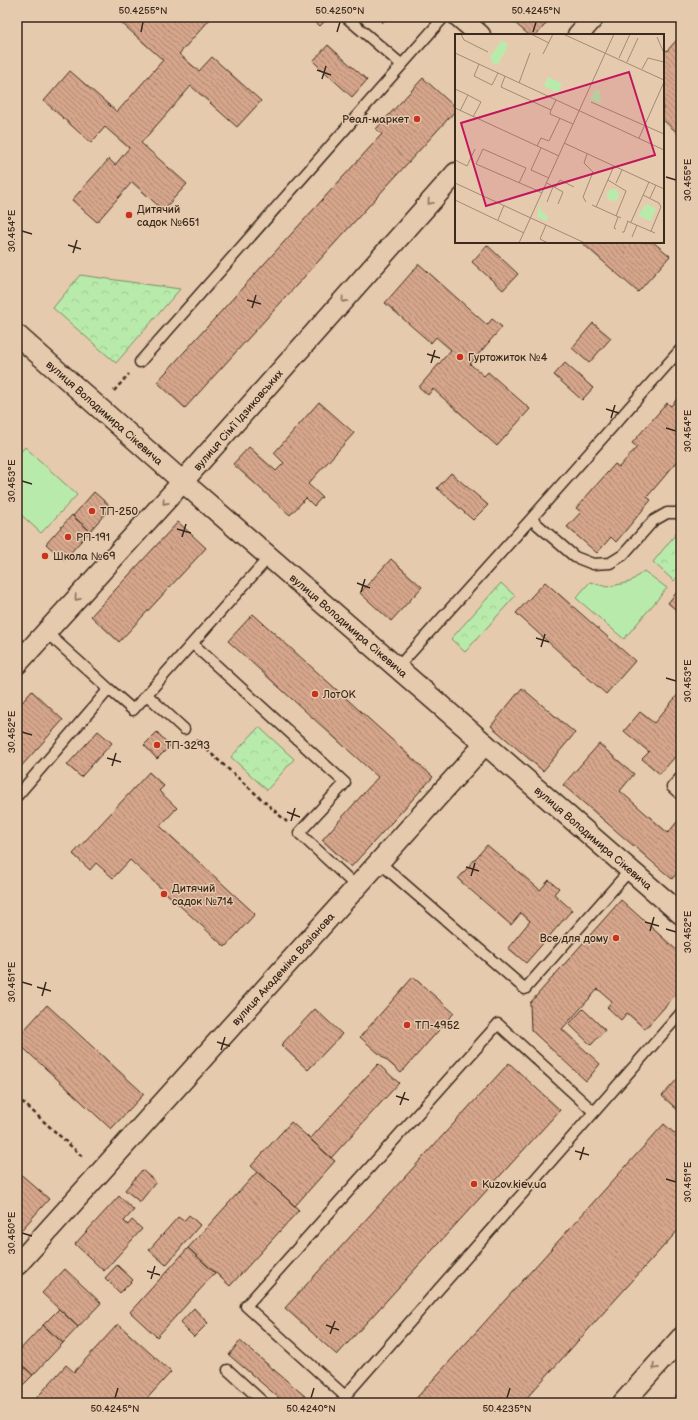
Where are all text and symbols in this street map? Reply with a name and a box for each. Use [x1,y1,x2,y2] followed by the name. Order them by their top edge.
[118,5,168,17] text: 50.4255°N
[315,5,365,17] text: 50.4250°N
[511,5,561,17] text: 50.4245°N
[455,34,664,243] inset map
[342,113,409,126] place label: Реал-маркет
[412,114,422,124] marker: Реал-маркет
[682,158,694,201] text: 30.455°E
[428,198,435,205] one-way arrow
[137,203,199,229] place label: Дитячий садок №651
[6,209,18,252] text: 30.454°E
[124,210,134,220] marker: Дитячий садок №651
[341,295,349,303] one-way arrow
[468,351,548,364] place label: Гуртожиток №4
[455,352,465,362] marker: Гуртожиток №4
[43,358,166,468] street label: вулиця Володимира Сікевича
[191,367,286,473] street label: вулиця Сімʼї Ідзиковських
[682,409,694,452] text: 30.454°E
[6,459,18,502] text: 30.453°E
[162,497,170,505] one-way arrow
[100,505,138,518] place label: ТП-250
[87,506,97,516] marker: ТП-250
[76,531,110,544] place label: РП-191
[63,532,73,542] marker: РП-191
[53,550,116,563] place label: Школа №69
[40,551,50,561] marker: Школа №69
[287,572,410,681] street label: вулиця Володимира Сікевича
[75,593,82,601] one-way arrow
[682,659,694,702] text: 30.453°E
[322,688,357,701] place label: ЛотОК
[310,689,320,699] marker: ЛотОК
[6,710,18,753] text: 30.452°E
[165,739,210,752] place label: ТП-3293
[152,740,162,750] marker: ТП-3293
[532,784,655,893] street label: вулиця Володимира Сікевича
[172,882,234,908] place label: Дитячий садок №714
[159,889,169,899] marker: Дитячий садок №714
[229,910,338,1028] street label: вулиця Академіка Возіанова
[682,910,694,953] text: 30.452°E
[540,932,608,945] place label: Все для дому
[611,933,621,943] marker: Все для дому
[6,961,18,1002] text: 30.451°E
[415,1019,460,1032] place label: ТП-4952
[402,1020,412,1030] marker: ТП-4952
[682,1161,694,1202] text: 30.451°E
[482,1178,546,1191] place label: Kuzov.kiev.ua
[469,1179,479,1189] marker: Kuzov.kiev.ua
[6,1211,18,1254] text: 30.450°E
[652,1362,660,1370] one-way arrow
[90,1403,140,1415] text: 50.4245°N
[286,1403,336,1415] text: 50.4240°N
[482,1403,532,1415] text: 50.4235°N

